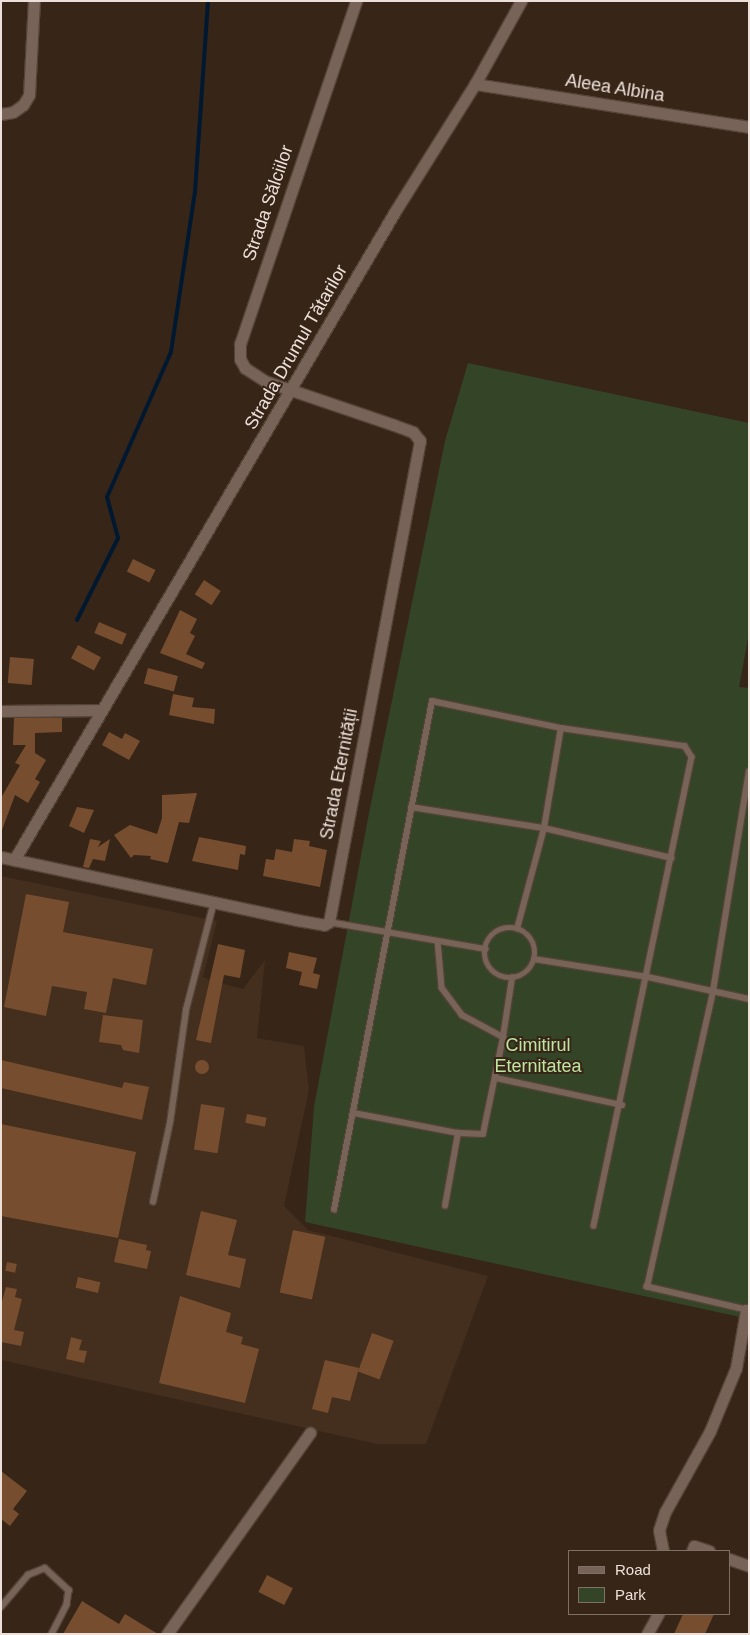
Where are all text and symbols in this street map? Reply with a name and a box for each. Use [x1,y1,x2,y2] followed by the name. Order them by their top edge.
[563,69,667,107] street label: Aleea Albina
[238,142,298,264] street label: Strada Sălciilor
[240,261,352,433] street label: Strada Drumul Tătarilor
[316,707,362,841] street label: Strada Eternității
[494,1035,582,1078] park label: Cimitirul Eternitatea
[568,1550,730,1615] legend
[615,1561,651,1578] text: Road
[615,1586,646,1603] text: Park

